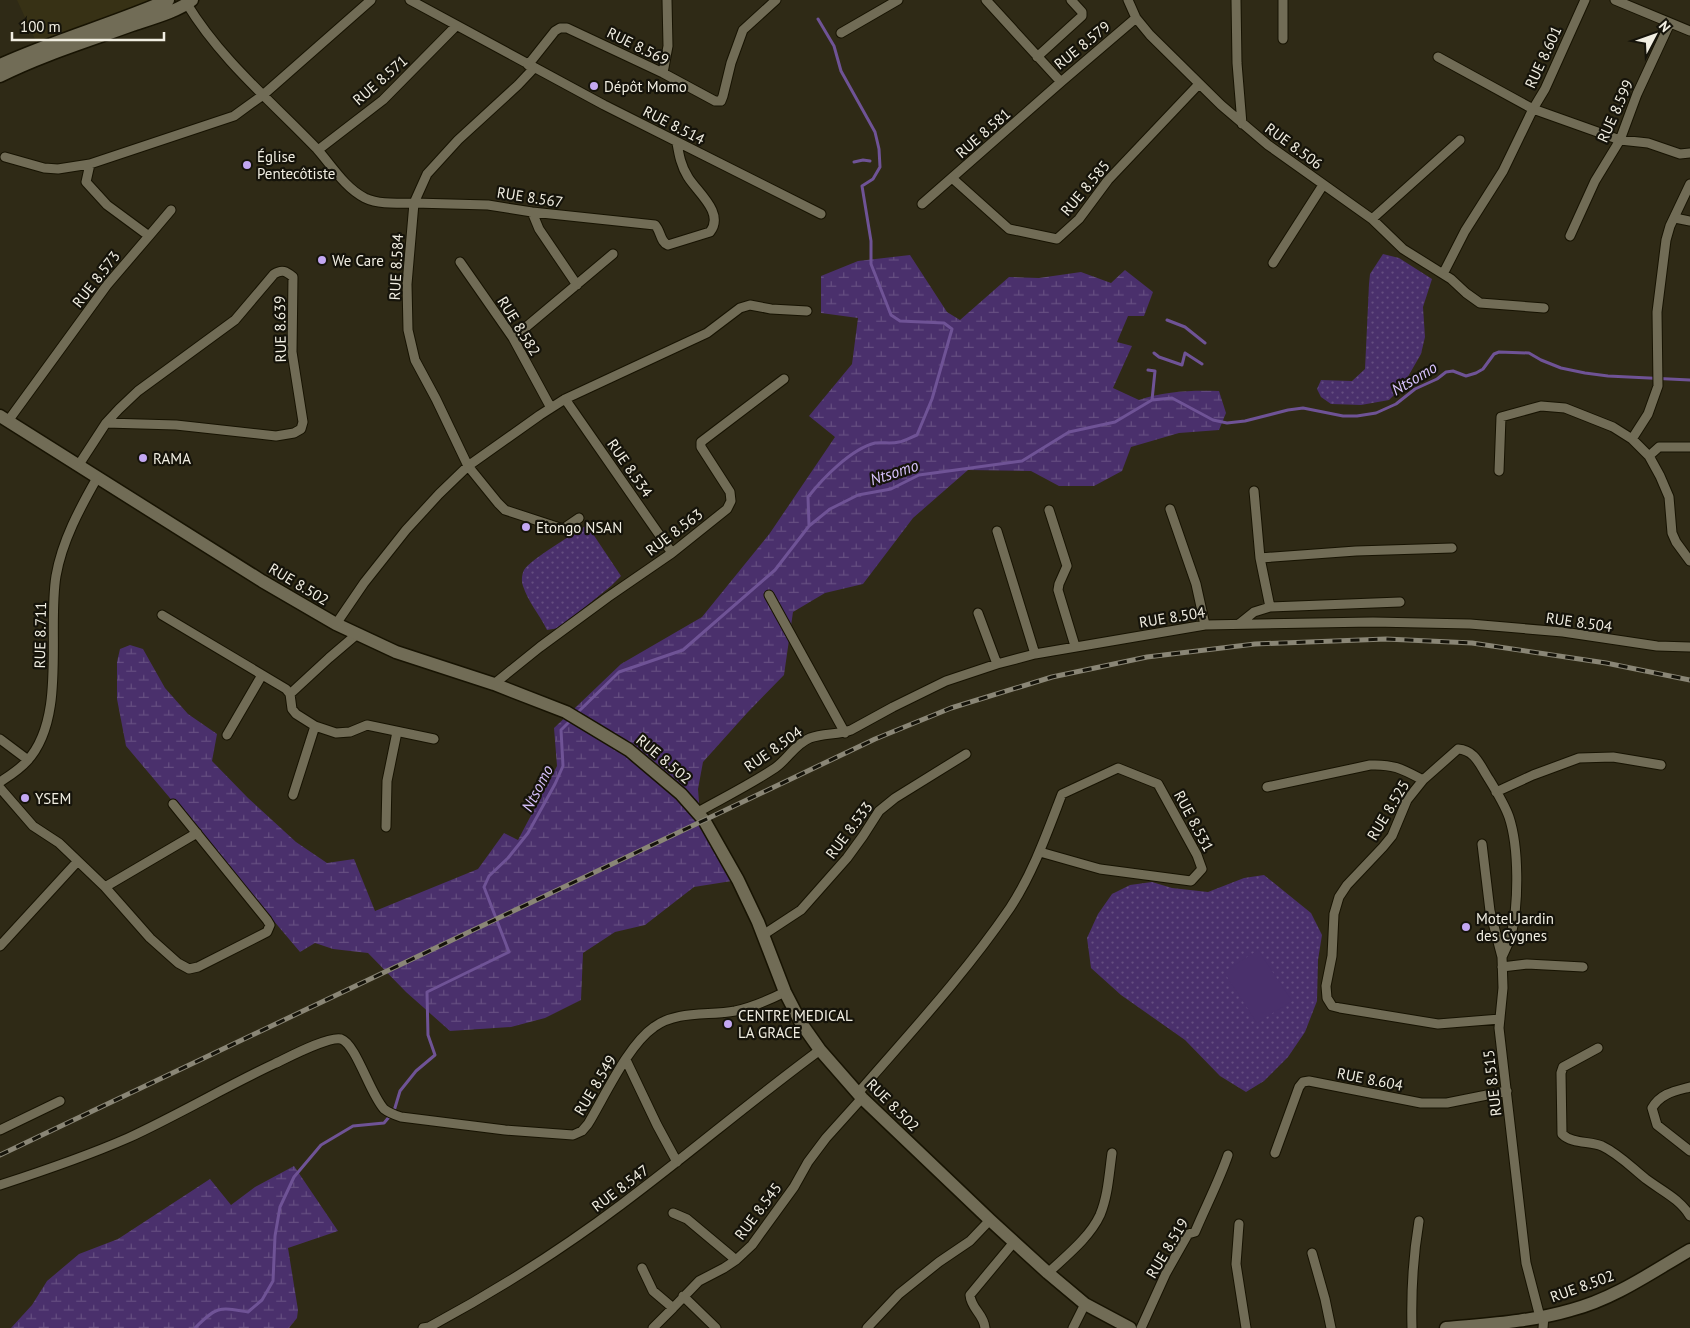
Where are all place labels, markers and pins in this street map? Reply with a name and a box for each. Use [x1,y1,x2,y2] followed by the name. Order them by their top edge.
[604,77,687,96] place label: Dépôt Momo
[588,80,600,92] marker: Dépôt Momo
[257,147,335,183] place label: Église Pentecôtiste
[241,159,253,171] marker: Église Pentecôtiste
[332,251,384,270] place label: We Care
[316,254,328,266] marker: We Care
[153,449,191,468] place label: RAMA
[137,452,149,464] marker: RAMA
[536,518,622,537] place label: Etongo NSAN
[520,521,532,533] marker: Etongo NSAN
[35,789,71,808] place label: YSEM
[19,792,31,804] marker: YSEM
[1476,909,1554,945] place label: Motel Jardin des Cygnes
[1460,921,1472,933] marker: Motel Jardin des Cygnes
[738,1006,853,1042] place label: CENTRE MEDICAL LA GRACE
[722,1018,734,1030] marker: CENTRE MEDICAL LA GRACE

